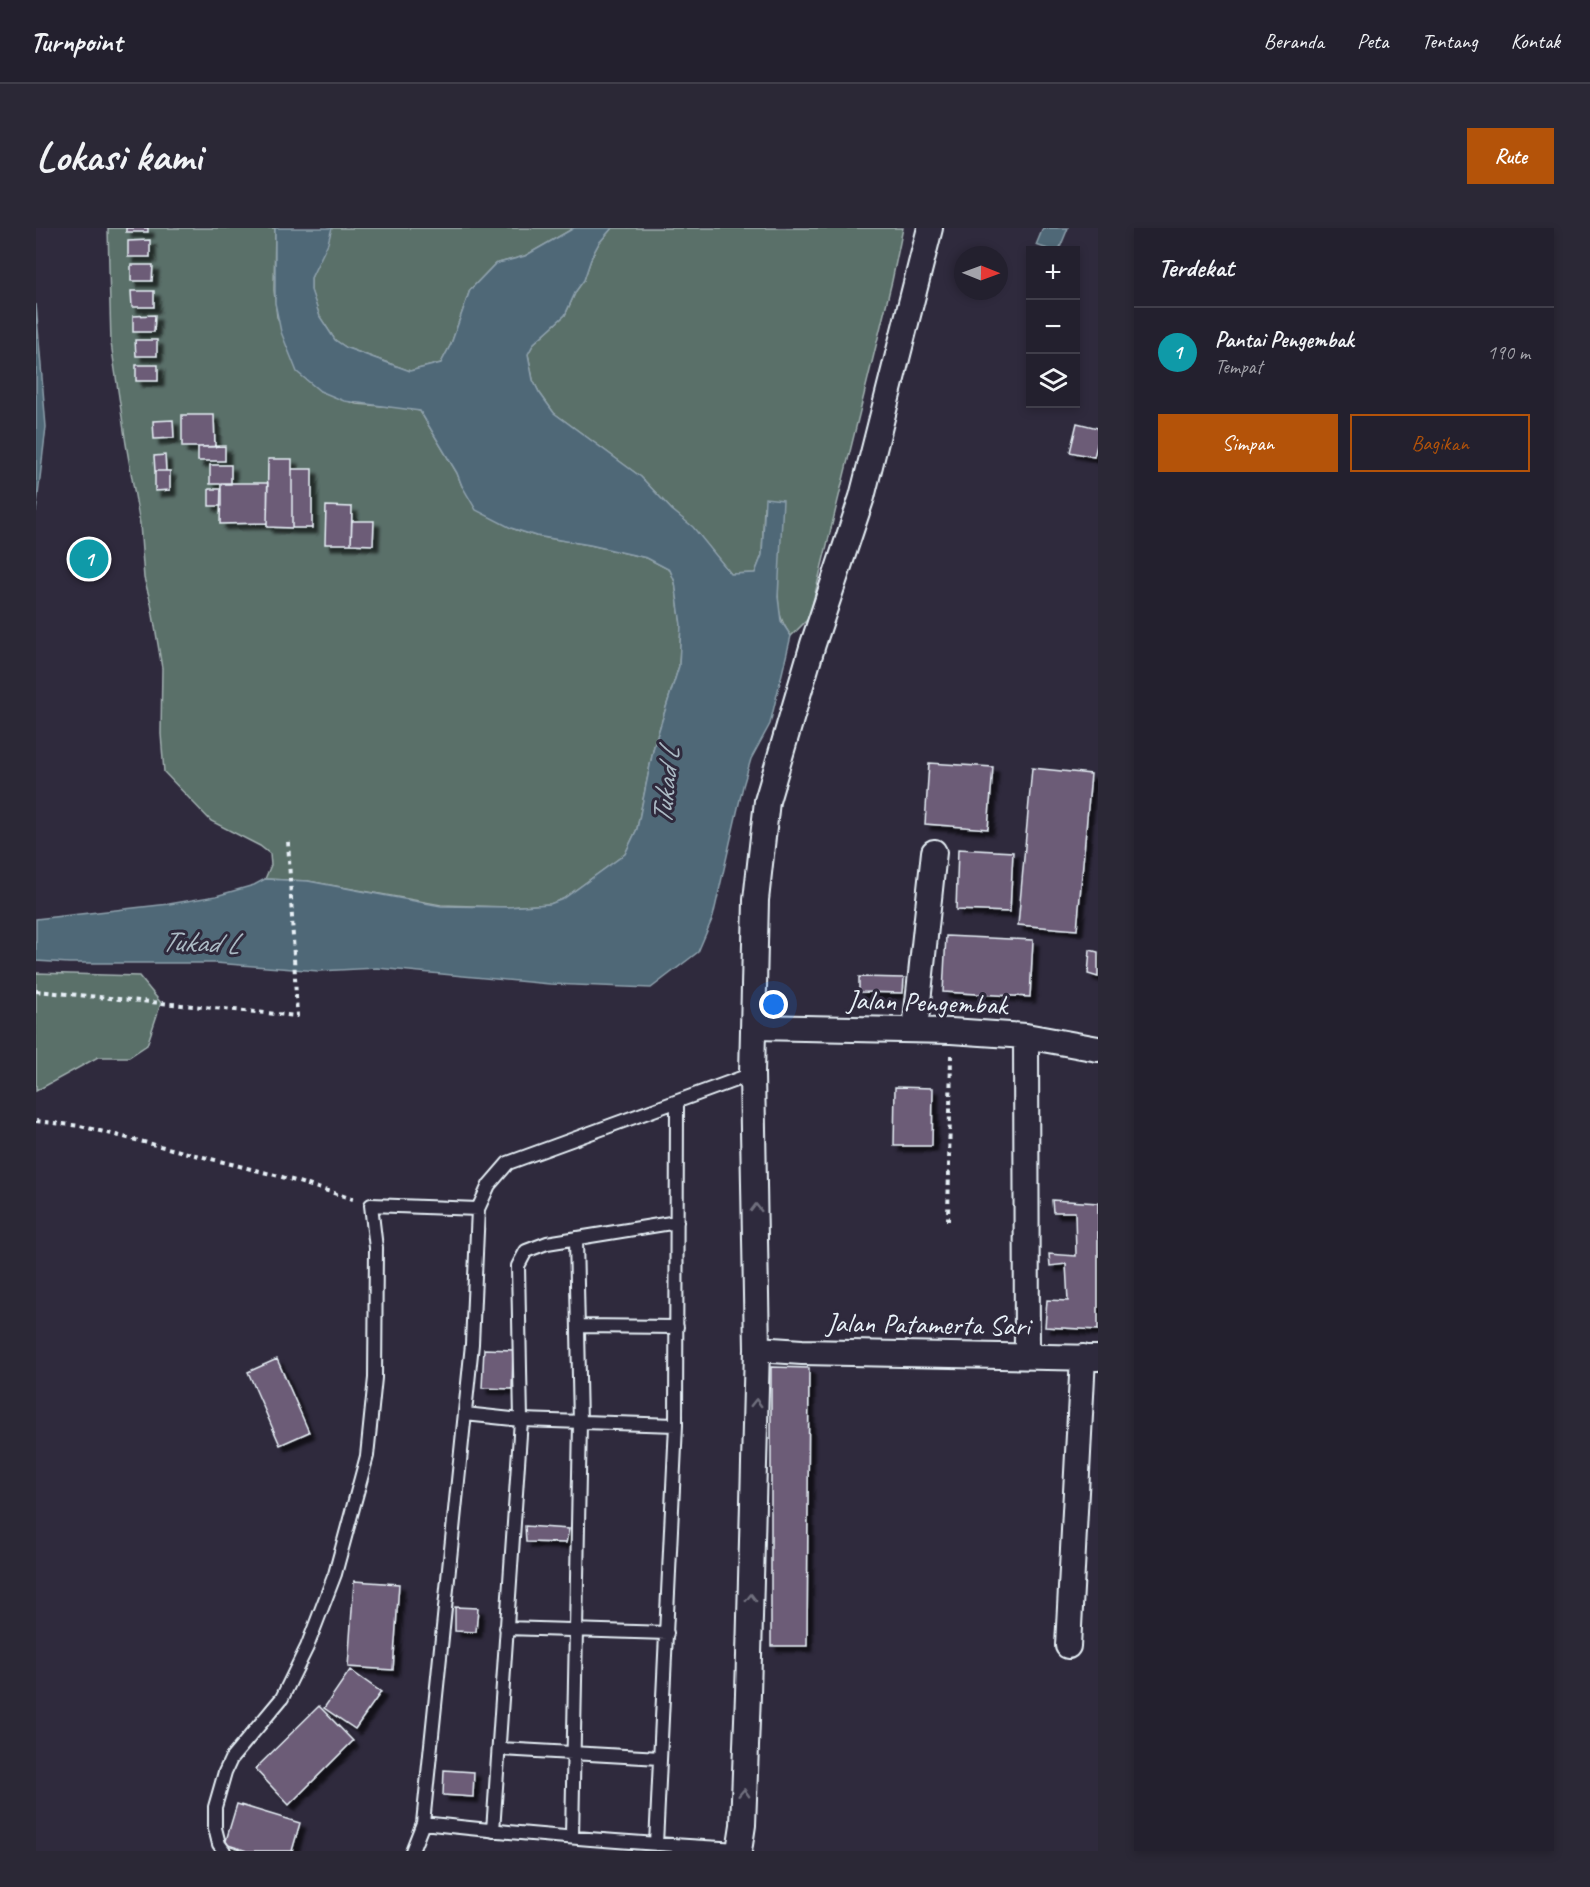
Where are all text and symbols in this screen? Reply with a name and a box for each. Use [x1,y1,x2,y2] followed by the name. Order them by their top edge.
[30,24,122,59] text: Turnpoint
[1264,28,1324,54] text: Beranda
[1357,28,1388,54] text: Peta
[1421,28,1478,54] text: Tentang
[1511,28,1560,54] text: Kontak
[1467,128,1554,184] button: Rute
[36,130,202,183] text: Lokasi kami
[954,246,1008,300] north arrow
[1026,246,1080,408] map controls
[1026,246,1080,300] button: +
[1158,251,1234,284] text: Terdekat
[1026,300,1080,354] button: −
[1215,326,1354,354] text: Pantai Pengembak
[1173,340,1182,365] text: 1
[1487,340,1530,365] text: 190 m
[1026,354,1080,408] button: layers
[1215,354,1262,379] text: Tempat
[1158,414,1338,472] button: Simpan
[1350,414,1530,472] button: Bagikan
[70,536,108,582] pin: 1
[642,740,688,826] water label: Tukad L
[161,922,244,963] water label: Tukad L
[844,982,1010,1022] street label: Jalan Pengembak
[759,990,788,1019] your location
[749,1203,762,1212] one-way arrow
[824,1305,1034,1343] street label: Jalan Patamerta Sari
[749,1398,762,1407] one-way arrow
[744,1593,757,1602] one-way arrow
[738,1788,750,1797] one-way arrow

